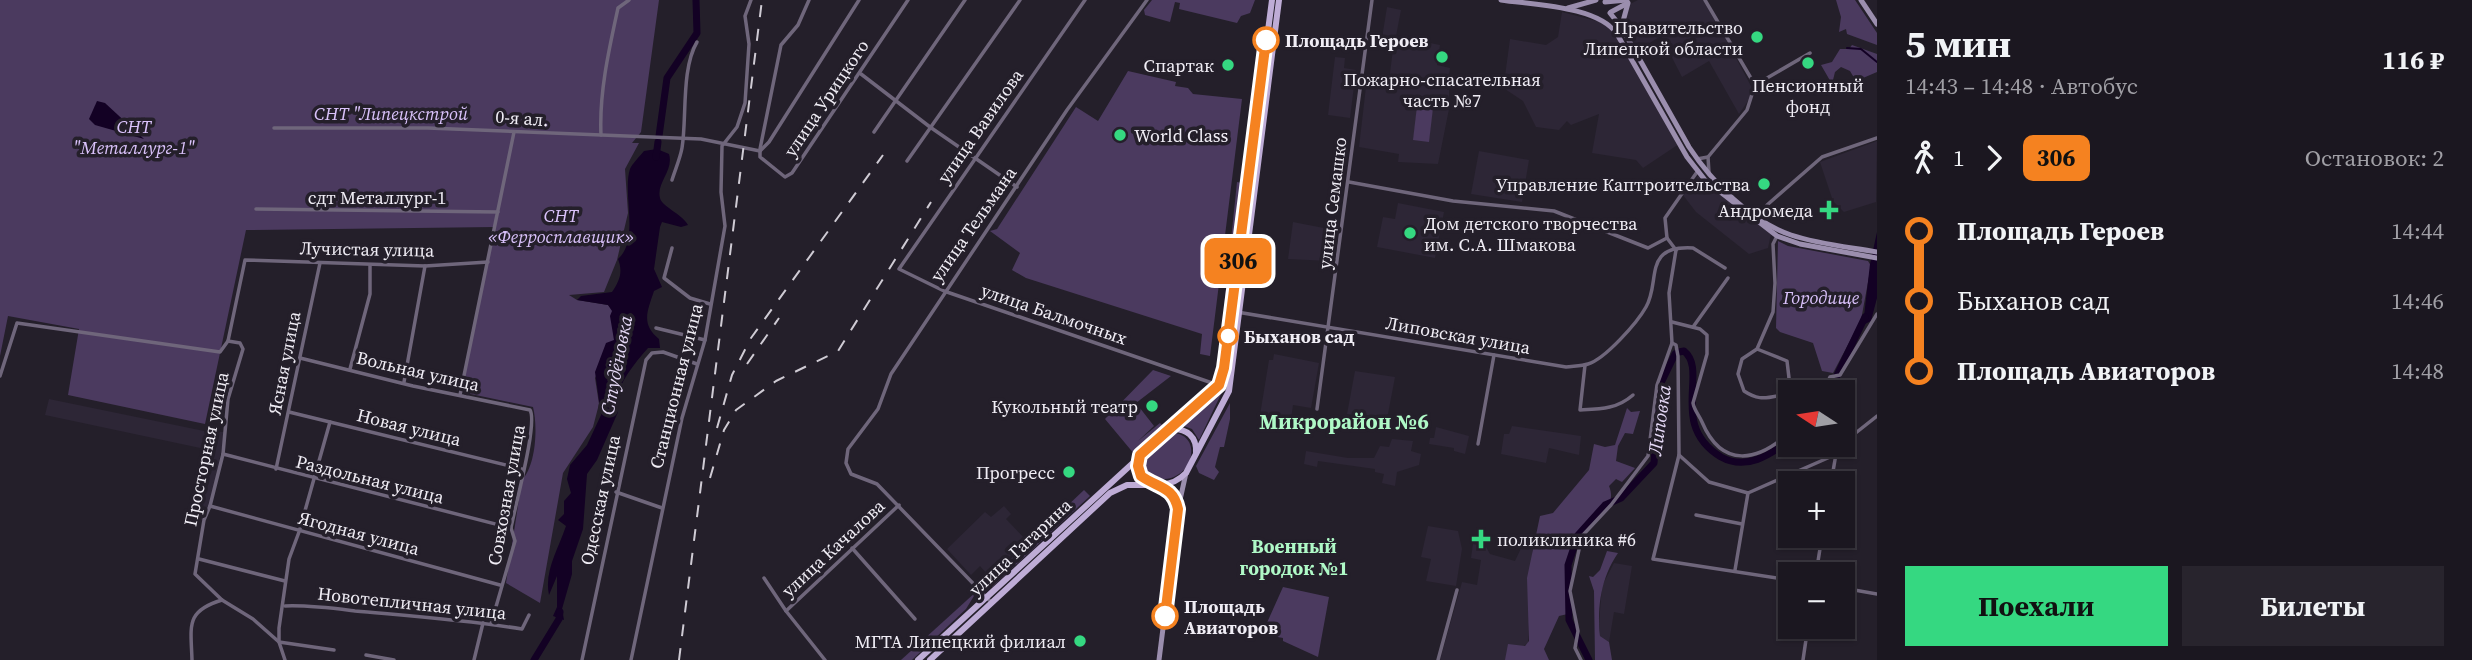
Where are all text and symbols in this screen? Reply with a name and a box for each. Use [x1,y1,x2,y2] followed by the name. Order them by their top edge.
[1583,15,1743,61] place label: Правительство Липецкой области
[1905,18,2011,70] text: 5 мин
[1253,27,1279,53] marker: Площадь Героев
[1285,28,1429,53] place label: Площадь Героев
[1749,29,1765,45] marker: Правительство Липецкой области
[778,34,875,162] street label: улица Урицкого
[2382,42,2444,78] text: 116 ₽
[1434,49,1450,65] marker: Пожарно-спасательная часть №7
[1144,53,1214,78] place label: Спартак
[1800,55,1816,71] marker: Пенсионный фонд
[1220,57,1236,73] marker: Спартак
[931,63,1029,188] street label: улица Вавилова
[1343,67,1541,113] place label: Пожарно-спасательная часть №7
[1905,70,2138,102] text: 14:43 – 14:48 · Автобус
[1752,73,1864,119] place label: Пенсионный фонд
[314,101,469,126] park label: СНТ "Липецкстрой
[495,104,549,132] street label: 0-я ал.
[73,114,195,160] park label: СНТ "Металлург-1"
[1134,123,1229,148] place label: World Class
[1112,127,1128,143] marker: World Class
[1312,136,1353,270] street label: улица Семашко
[1905,139,1943,177] icon: walk
[1975,139,2013,177] icon: forward
[2037,141,2076,174] text: 306
[1953,142,1965,174] text: 1
[2305,142,2444,174] text: Остановок: 2
[924,161,1023,287] street label: улица Тельмана
[1496,172,1751,197] place label: Управление Каптроительства
[1756,176,1772,192] marker: Управление Каптроительства
[308,185,446,210] street label: сдт Металлург-1
[1718,198,1814,223] place label: Андромеда
[1819,200,1839,220] marker: Андромеда
[488,203,634,249] park label: СНТ «Ферросплавщик»
[1424,211,1638,257] place label: Дом детского творчества им. С.А. Шмакова
[1957,213,2164,249] text: Площадь Героев
[2391,215,2444,247] text: 14:44
[1402,225,1418,241] marker: Дом детского творчества им. С.А. Шмакова
[299,235,435,263] street label: Лучистая улица
[1198,238,1278,284] line badge: 306
[1218,244,1258,277] text: 306
[978,277,1131,351] street label: улица Балмочных
[1957,283,2110,319] text: Быханов сад
[1782,285,1860,310] park label: Городище
[2391,285,2444,317] text: 14:46
[643,300,709,471] street label: Станционная улица
[262,308,306,417] street label: Ясная улица
[1384,310,1533,360] street label: Липовская улица
[594,313,638,417] water label: Студёновка
[1244,324,1355,349] place label: Быханов сад
[1218,326,1238,346] marker: Быханов сад
[354,345,483,397] street label: Вольная улица
[1957,353,2215,389] text: Площадь Авиаторов
[2391,355,2444,387] text: 14:48
[177,369,235,529] street label: Просторная улица
[1778,380,1855,457] north arrow
[1778,380,1855,639] map controls
[1641,383,1677,458] water label: Липовка
[991,394,1138,419] place label: Кукольный театр
[1144,398,1160,414] marker: Кукольный театр
[354,402,465,452] street label: Новая улица
[1259,407,1429,436] district label: Микрорайон №6
[481,422,531,567] street label: Совхозная улица
[574,432,626,567] street label: Одесская улица
[293,449,447,510] street label: Раздольная улица
[976,460,1055,485] place label: Прогресс
[1061,464,1077,480] marker: Прогресс
[1778,471,1855,548] button: +
[963,492,1078,601] street label: улица Гагарина
[776,493,891,602] street label: улица Качалова
[296,505,423,561] street label: Ягодная улица
[1497,527,1636,552] place label: поликлиника #6
[1471,529,1491,549] marker: поликлиника #6
[1240,533,1348,581] district label: Военный городок №1
[1778,562,1855,639] button: −
[1905,566,2168,646] button: Поехали
[2182,566,2444,646] button: Билеты
[316,581,508,625] street label: Новотепличная улица
[1184,594,1278,640] place label: Площадь Авиаторов
[1152,603,1178,629] marker: Площадь Авиаторов
[855,629,1066,654] place label: МГТА Липецкий филиал
[1072,633,1088,649] marker: МГТА Липецкий филиал

